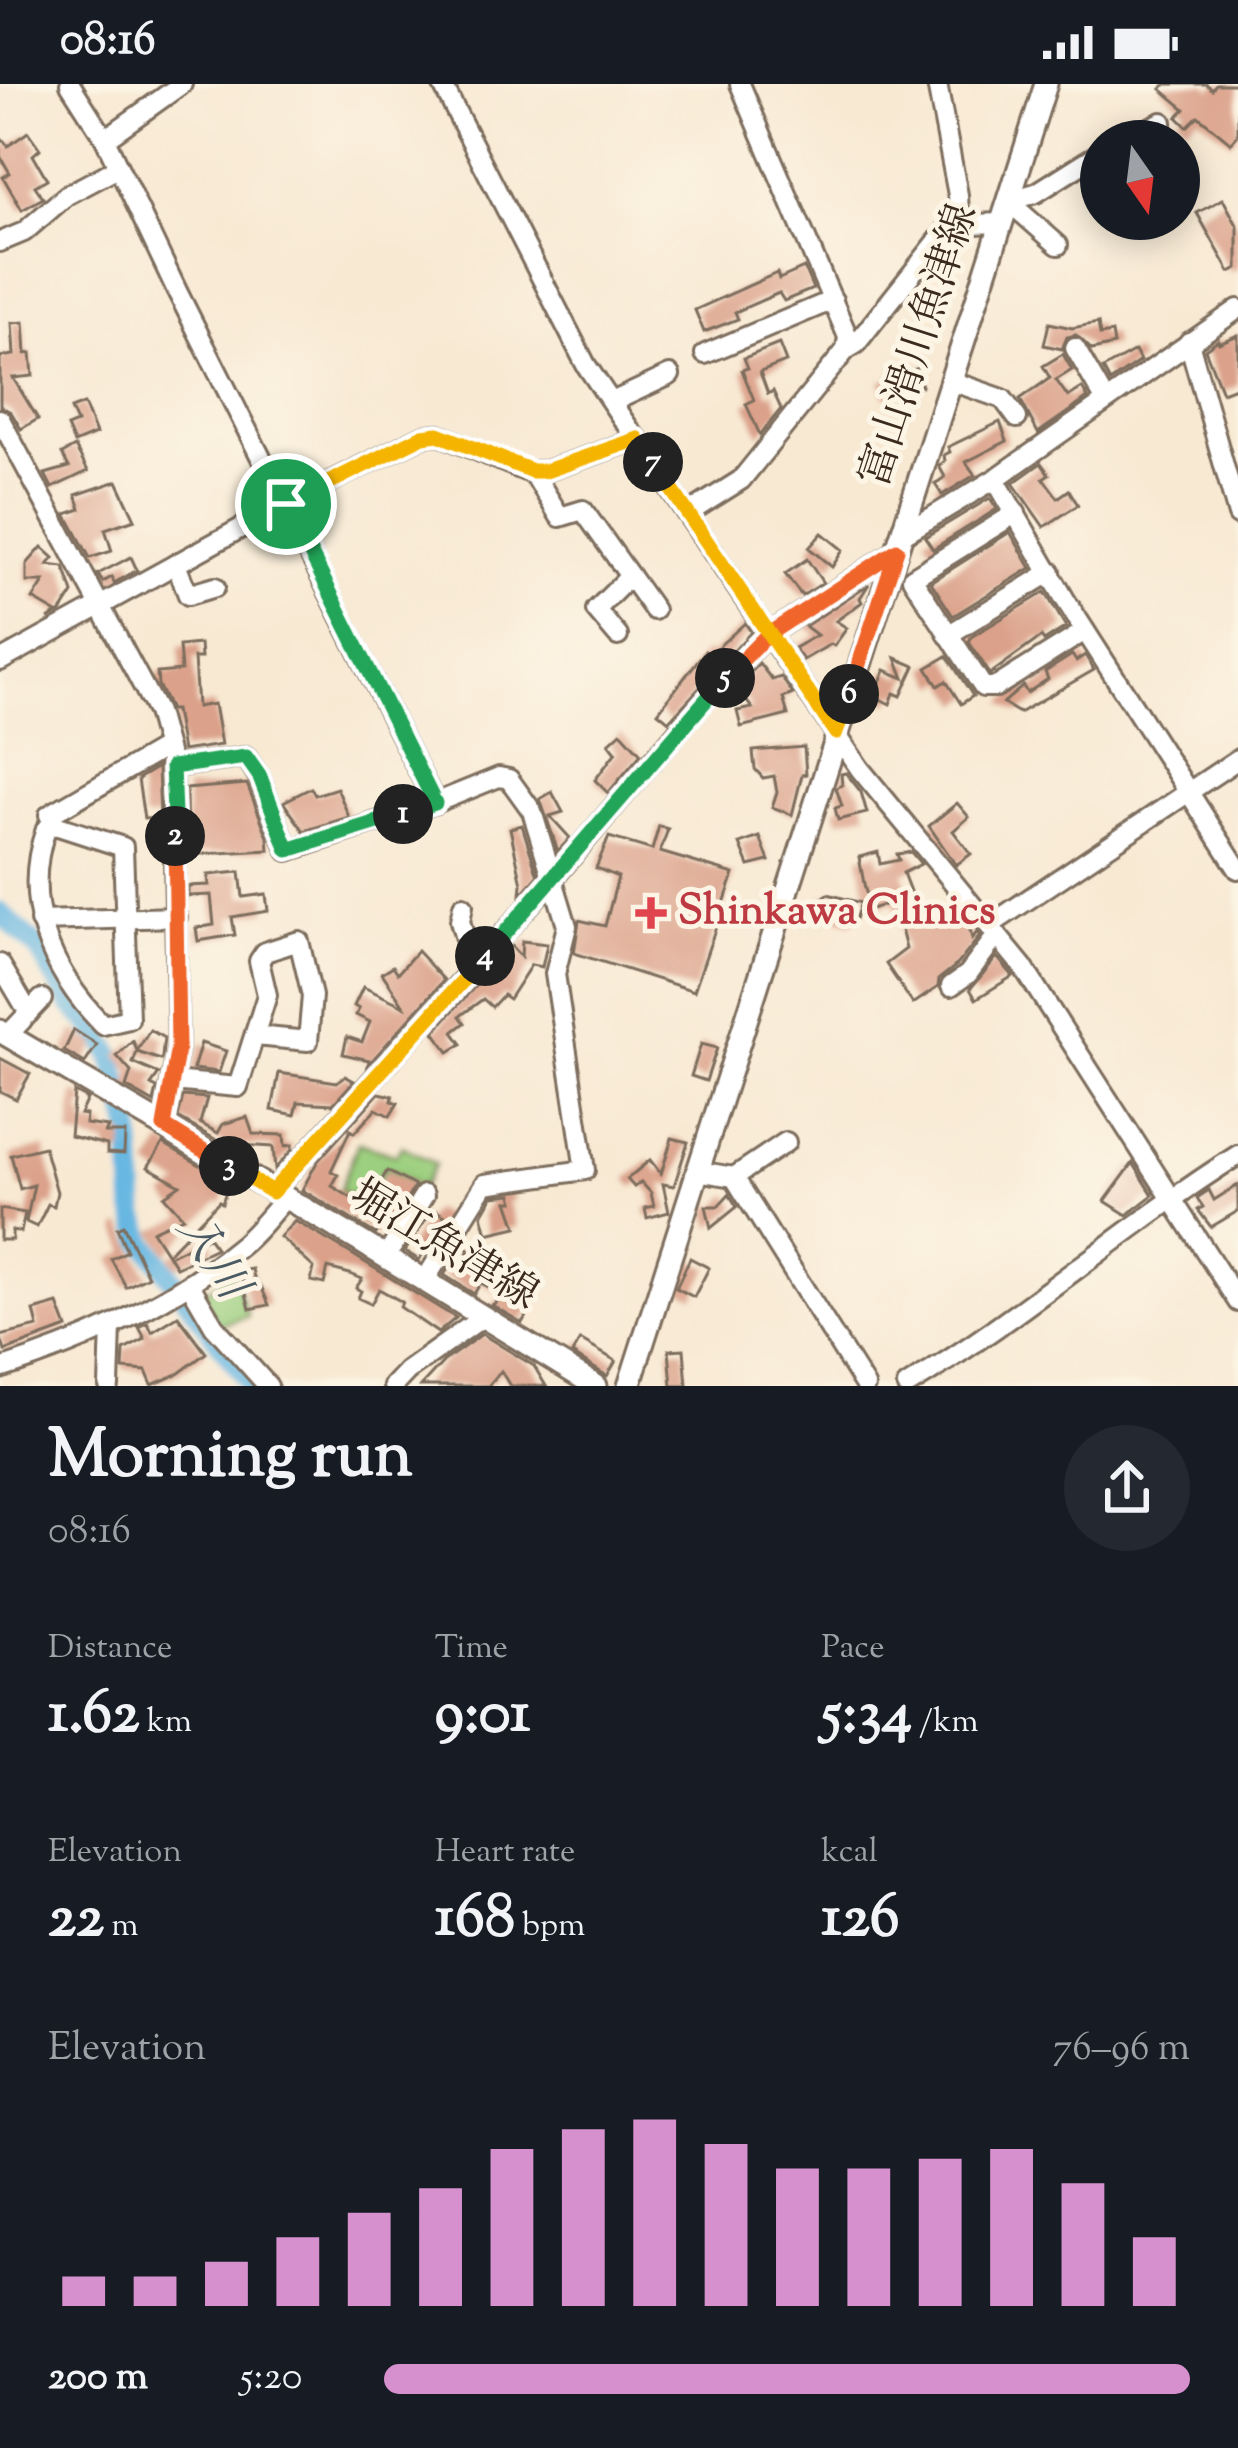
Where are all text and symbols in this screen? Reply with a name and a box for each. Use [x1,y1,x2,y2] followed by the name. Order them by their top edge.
[60,10,156,75] text: 08:16
[1080,120,1200,240] north arrow
[1080,120,1200,240] map controls
[847,197,995,495] street label: 富山滑川魚津線
[623,432,683,492] pin: 7
[645,438,661,486] text: 7
[235,453,337,555] pin
[253,471,319,537] icon: arrive
[695,648,755,708] pin: 5
[719,654,731,702] text: 5
[819,664,879,724] pin: 6
[841,670,857,718] text: 6
[373,784,433,844] pin: 1
[397,790,409,838] text: 1
[145,806,205,866] pin: 2
[167,812,183,860] text: 2
[678,883,995,943] place label: Shinkawa Clinics
[635,897,667,929] marker: Shinkawa Clinics
[455,926,515,986] pin: 4
[477,932,493,980] text: 4
[199,1136,259,1196] pin: 3
[222,1142,236,1190] text: 3
[338,1167,548,1327] street label: 堀江魚津線
[158,1203,264,1318] water label: 入川
[48,1412,413,1507] text: Morning run
[1064,1425,1190,1551] button: share
[48,1505,131,1561] text: 08:16
[48,1625,172,1673] text: Distance
[435,1625,508,1673] text: Time
[821,1625,885,1673] text: Pace
[48,1673,140,1760] text: 1.62
[435,1673,530,1760] text: 9:01
[821,1673,912,1760] text: 5:34
[140,1699,192,1747] text: km
[912,1699,979,1747] text: /km
[48,1829,182,1877] text: Elevation
[435,1829,576,1877] text: Heart rate
[821,1829,878,1877] text: kcal
[48,1877,104,1964] text: 22
[435,1877,515,1964] text: 168
[821,1877,900,1964] text: 126
[104,1903,139,1951] text: m
[515,1903,585,1951] text: bpm
[48,2022,206,2078] text: Elevation
[1053,2022,1190,2078] text: 76–96 m
[48,2351,148,2407] text: 200 m
[240,2351,302,2407] text: 5:20

